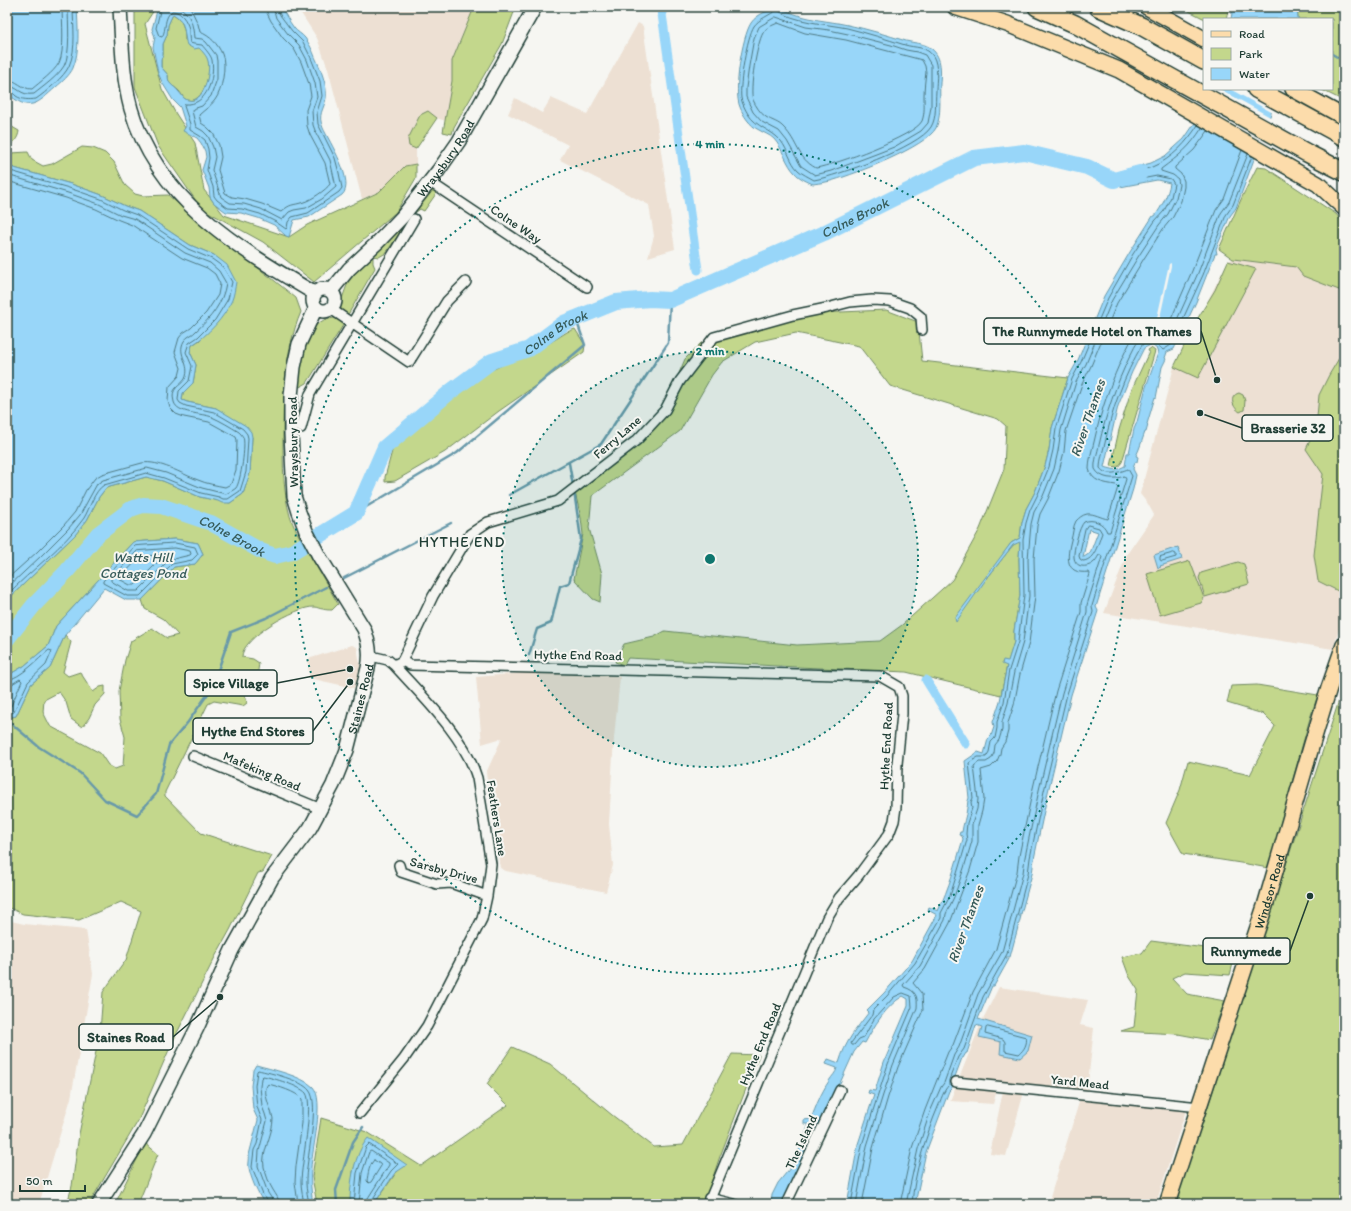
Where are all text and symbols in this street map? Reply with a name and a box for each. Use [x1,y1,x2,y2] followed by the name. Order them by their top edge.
[1203,18,1333,90] legend
[1239,27,1265,41] text: Road
[1239,47,1263,61] text: Park
[1239,67,1270,81] text: Water
[413,116,477,200] street label: Wraysbury Road
[695,137,725,151] text: 4 min
[818,193,892,242] water label: Colne Brook
[487,201,545,247] street label: Colne Way
[521,306,590,359] water label: Colne Brook
[984,318,1201,344] callout: The Runnymede Hotel on Thames
[991,323,1192,340] text: The Runnymede Hotel on Thames
[696,344,725,358] text: 2 min
[1067,376,1109,459] water label: River Thames
[285,396,301,488] street label: Wraysbury Road
[590,412,644,462] street label: Ferry Lane
[1242,415,1333,441] callout: Brasserie 32
[1250,420,1326,437] text: Brasserie 32
[196,511,269,560] water label: Colne Brook
[419,533,505,551] district label: HYTHE END
[100,549,188,582] water label: Watts Hill Cottages Pond
[703,552,717,566] centre of rings
[534,647,622,663] street label: Hythe End Road
[344,662,376,735] street label: Staines Road
[185,670,277,696] callout: Spice Village
[193,675,269,692] text: Spice Village
[876,702,896,790] street label: Hythe End Road
[193,718,313,744] callout: Hythe End Stores
[201,723,305,740] text: Hythe End Stores
[221,748,303,794] street label: Mafeking Road
[484,779,510,857] street label: Feathers Lane
[1251,852,1287,931] street label: Windsor Road
[408,854,480,886] street label: Sarsby Drive
[944,882,988,965] water label: River Thames
[1203,938,1290,964] callout: Runnymede
[1211,943,1282,960] text: Runnymede
[736,1000,784,1088] street label: Hythe End Road
[79,1024,173,1050] callout: Staines Road
[87,1029,165,1046] text: Staines Road
[1050,1071,1110,1093] street label: Yard Mead
[782,1112,820,1172] street label: The Island
[20,1167,85,1193] scale bar
[26,1174,52,1188] text: 50 m

